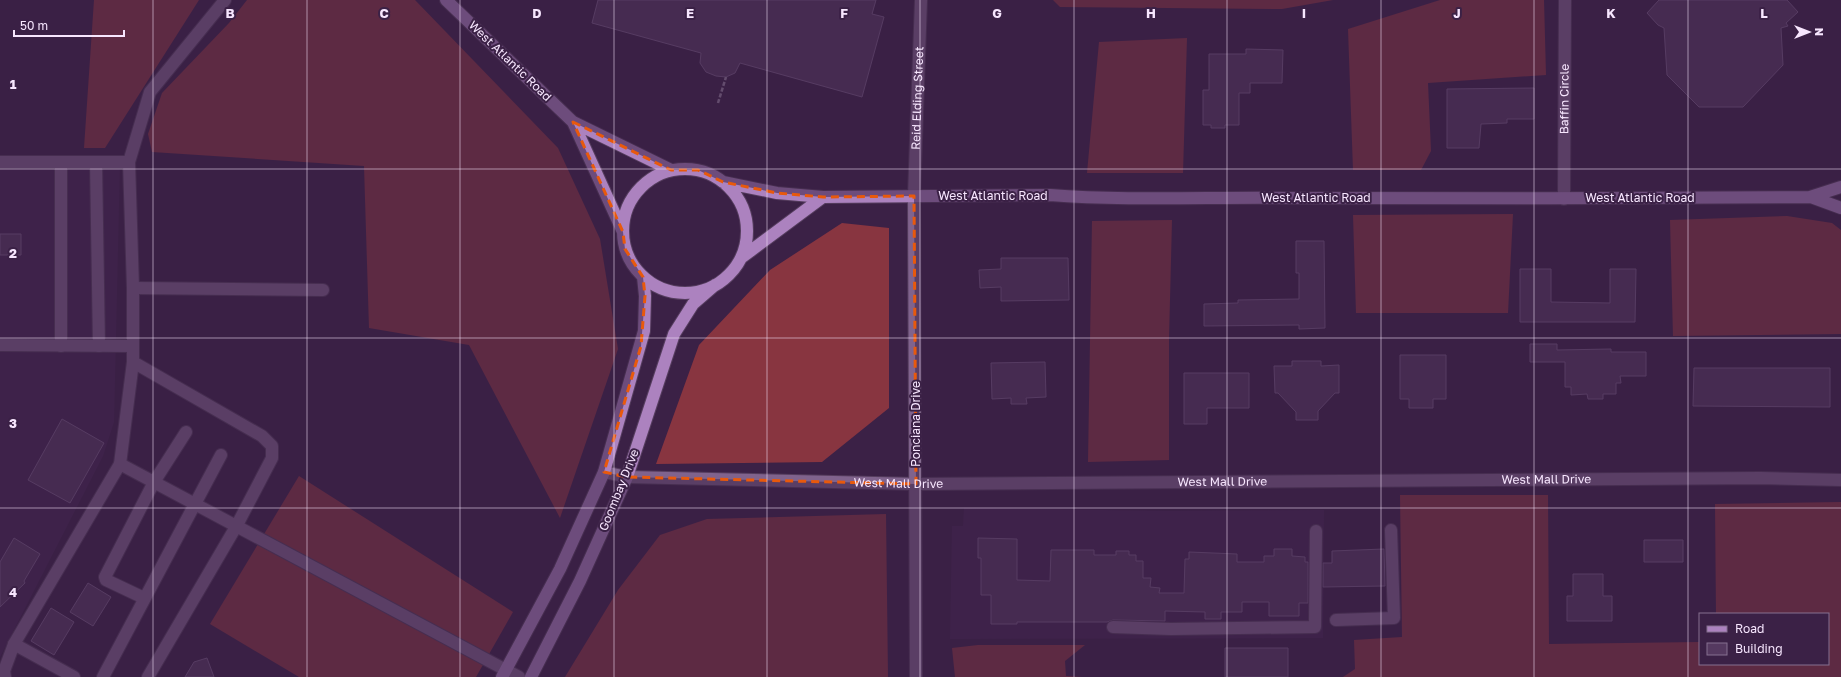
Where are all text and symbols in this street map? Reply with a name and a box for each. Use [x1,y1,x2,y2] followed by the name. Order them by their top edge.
[225,5,235,21] text: B
[379,5,389,21] text: C
[532,5,542,21] text: D
[686,5,694,21] text: E
[840,5,848,21] text: F
[992,5,1002,21] text: G
[1146,5,1156,21] text: H
[1302,5,1306,21] text: I
[1453,5,1461,21] text: J
[1606,5,1616,21] text: K
[1760,5,1768,21] text: L
[14,12,124,38] scale bar
[1789,12,1829,52] north arrow
[466,17,555,104] street label: West Atlantic Road
[20,18,48,33] text: 50 m
[1813,28,1826,36] text: N
[908,46,926,150] street label: Reid Elding Street
[1556,64,1572,134] street label: Baffin Circle
[10,76,17,92] text: 1
[938,188,1048,203] street label: West Atlantic Road
[1261,190,1371,205] street label: West Atlantic Road
[1585,190,1695,205] street label: West Atlantic Road
[9,245,17,261] text: 2
[908,381,923,467] street label: Ponciana Drive
[9,415,17,431] text: 3
[595,447,642,533] street label: Goombay Drive
[1501,471,1591,487] street label: West Mall Drive
[853,474,943,491] street label: West Mall Drive
[1177,474,1267,489] street label: West Mall Drive
[9,584,17,600] text: 4
[1699,613,1829,665] legend
[1735,621,1764,636] text: Road
[1735,641,1783,656] text: Building

